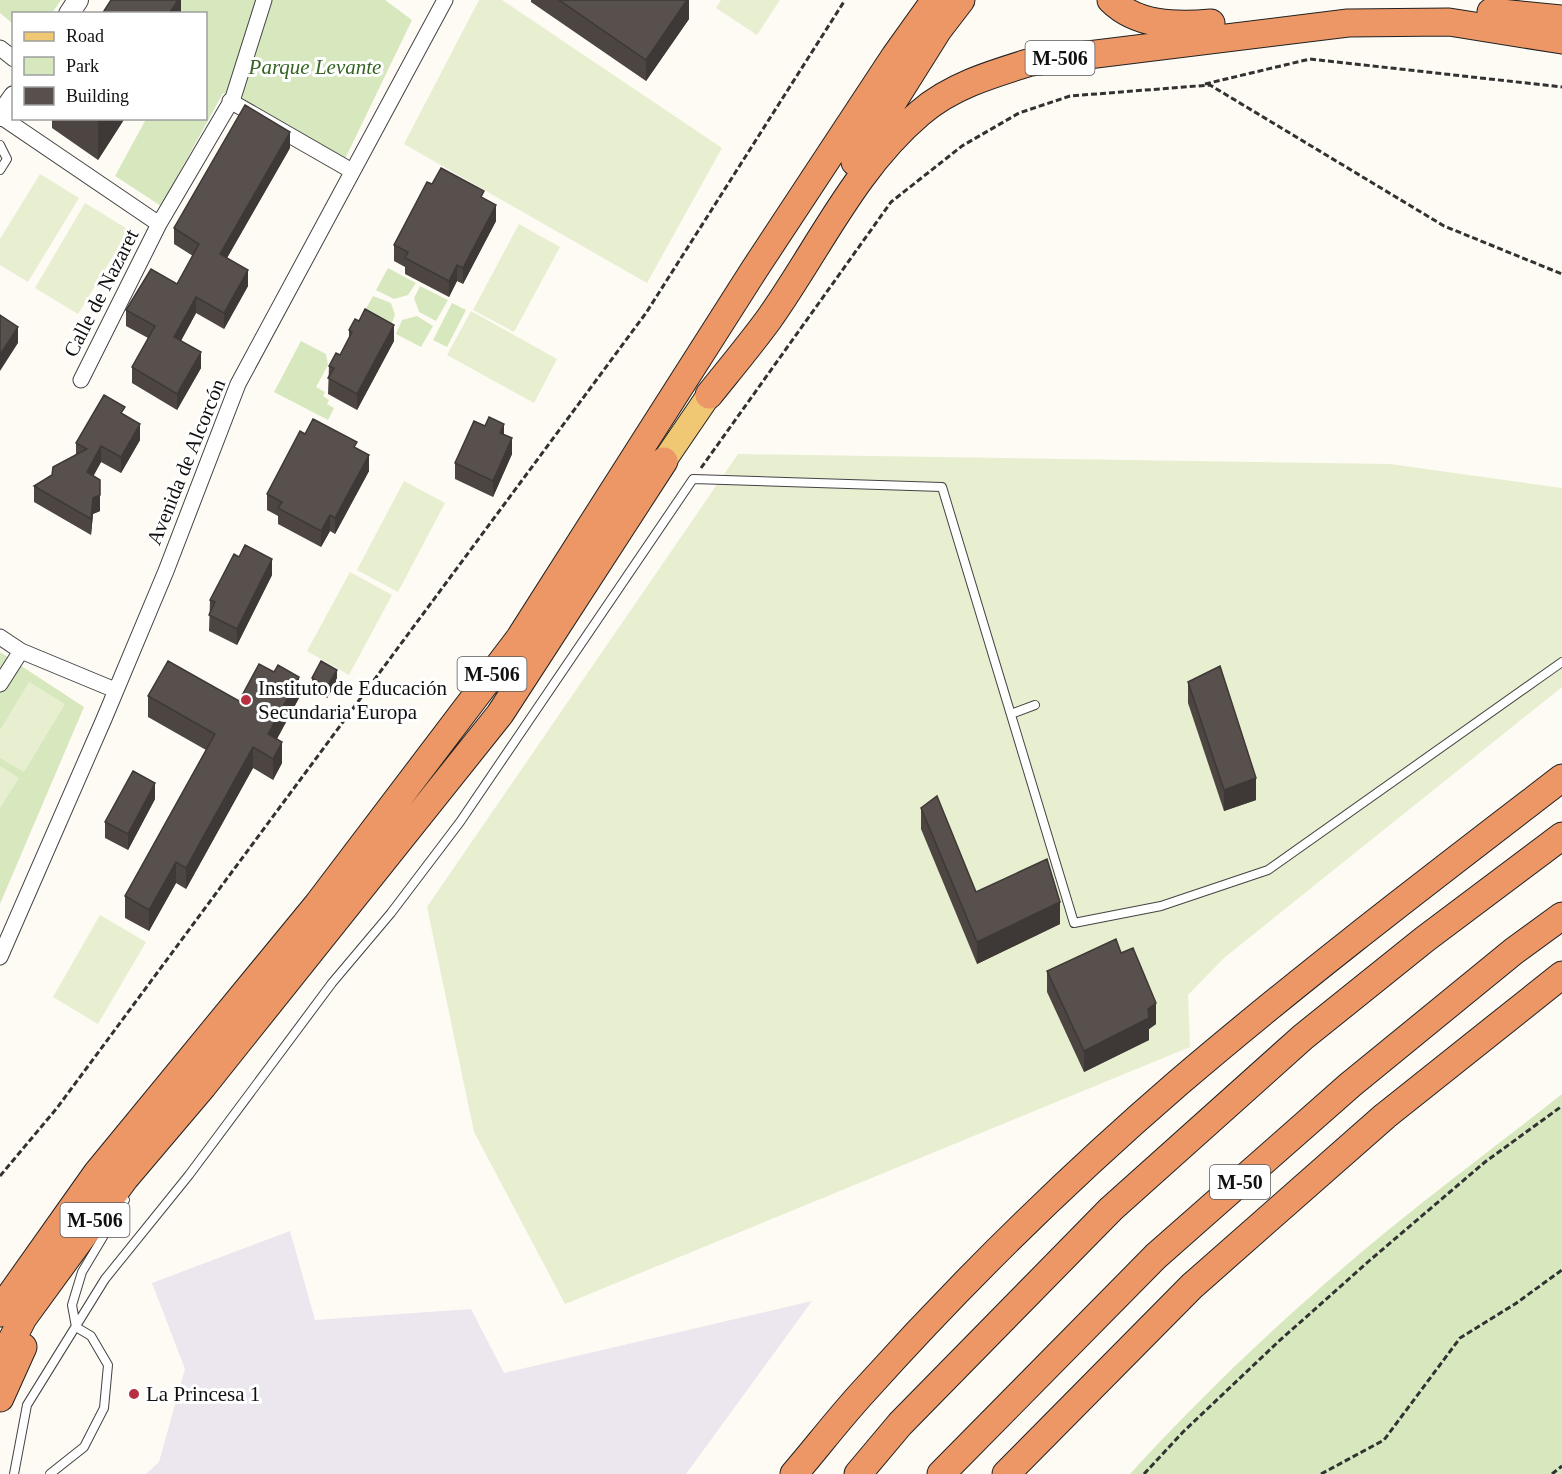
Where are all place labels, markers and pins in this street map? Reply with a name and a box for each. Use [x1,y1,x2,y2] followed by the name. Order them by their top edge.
[258,676,447,724] place label: Instituto de Educación Secundaria Europa
[239,693,253,707] marker: Instituto de Educación Secundaria Europa
[146,1382,260,1406] place label: La Princesa 1
[127,1387,141,1401] marker: La Princesa 1

